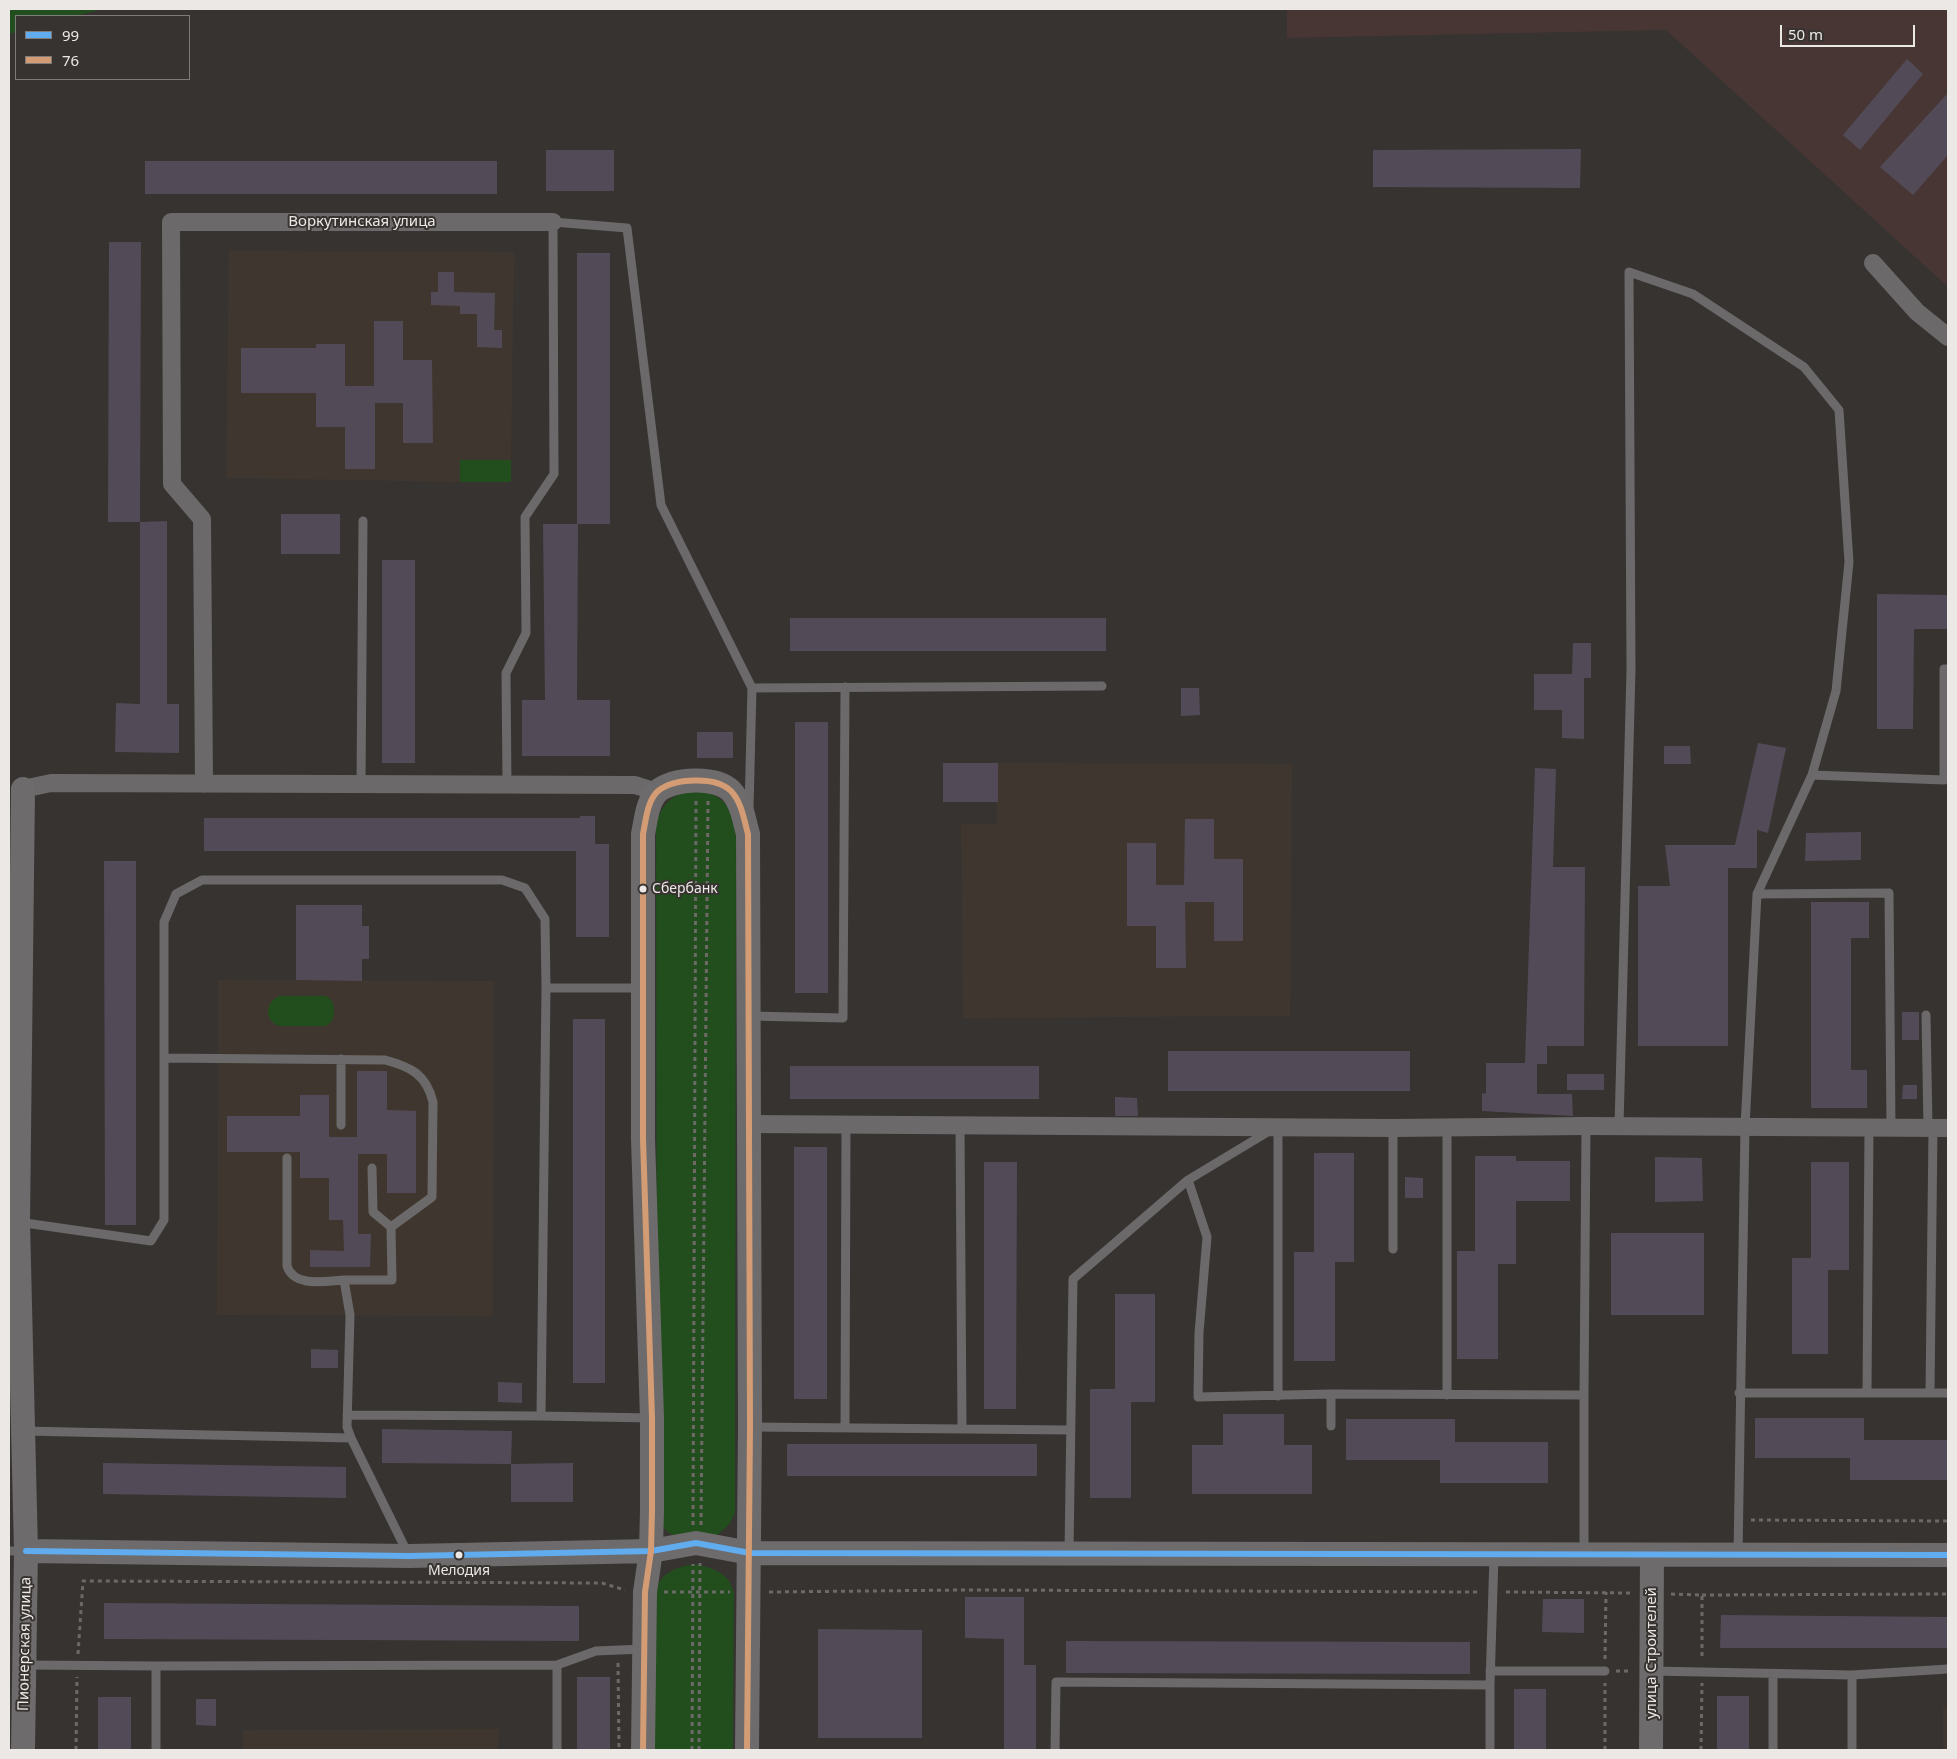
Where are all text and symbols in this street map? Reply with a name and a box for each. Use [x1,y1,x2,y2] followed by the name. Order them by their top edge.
[15,15,190,80] legend
[1782,15,1917,47] scale bar
[1788,24,1823,44] text: 50 m
[62,25,79,45] text: 99
[62,50,79,70] text: 76
[288,213,436,231] street label: Воркутинская улица
[652,881,718,897] place label: Сбербанк
[638,884,648,894] marker: Сбербанк
[454,1550,464,1560] marker: Мелодия
[428,1563,490,1579] place label: Мелодия
[15,1577,35,1711] street label: Пионерская улица
[1643,1587,1661,1719] street label: улица Строителей

